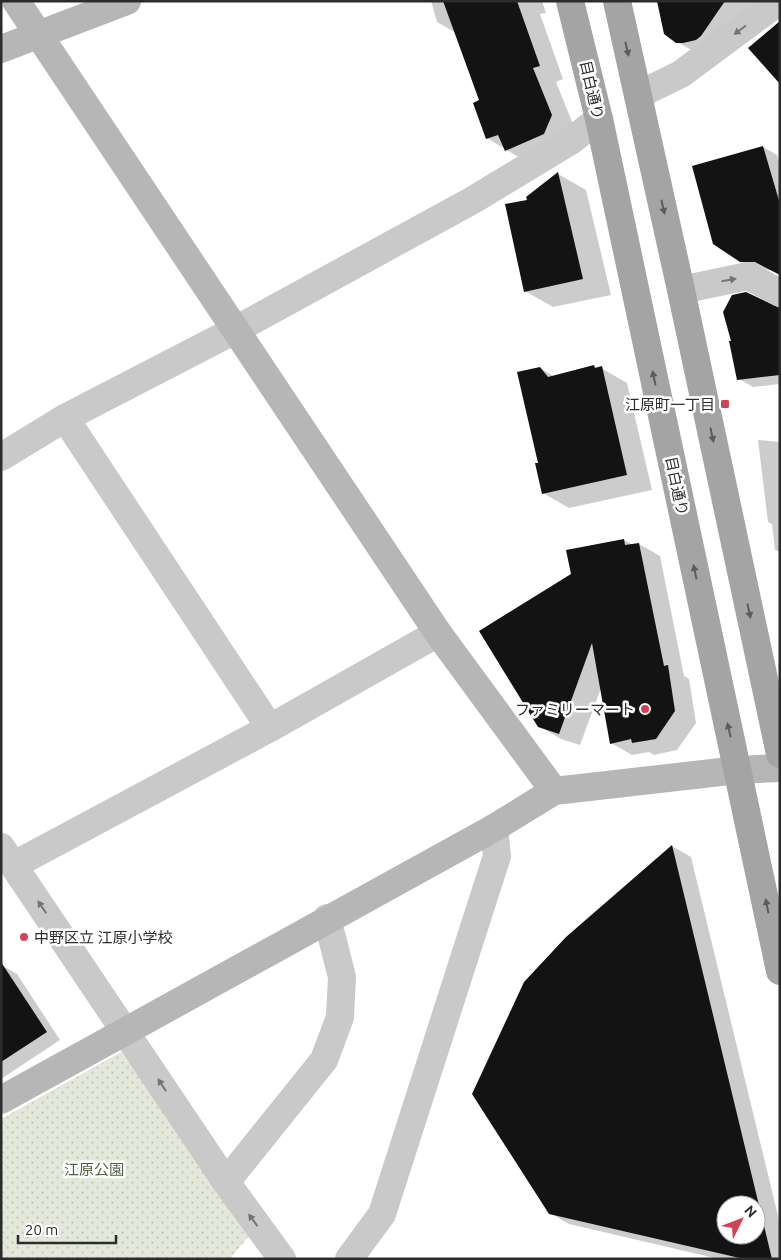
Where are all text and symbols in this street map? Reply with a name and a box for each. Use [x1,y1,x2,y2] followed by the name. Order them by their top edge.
[734,25,747,36] one-way arrow
[623,41,631,56] one-way arrow
[577,59,607,121] street label: 目白通り
[659,200,667,215] one-way arrow
[721,275,737,283] one-way arrow
[650,371,658,386] one-way arrow
[625,396,715,413] place label: 江原町一丁目
[719,398,731,410] marker: 江原町一丁目
[708,427,716,442] one-way arrow
[662,455,692,517] street label: 目白通り
[691,564,699,579] one-way arrow
[746,603,754,619] one-way arrow
[515,701,635,718] place label: ファミリーマート
[639,703,651,715] marker: ファミリーマート
[725,723,733,738] one-way arrow
[762,898,770,914] one-way arrow
[37,900,47,914] one-way arrow
[34,929,172,946] place label: 中野区立 江原小学校
[18,931,30,943] marker: 中野区立 江原小学校
[157,1079,167,1092] one-way arrow
[64,1161,124,1178] park label: 江原公園
[716,1195,766,1245] north arrow
[741,1202,760,1221] text: N
[18,1212,115,1244] scale bar
[248,1214,259,1227] one-way arrow
[25,1221,58,1238] text: 20 m

